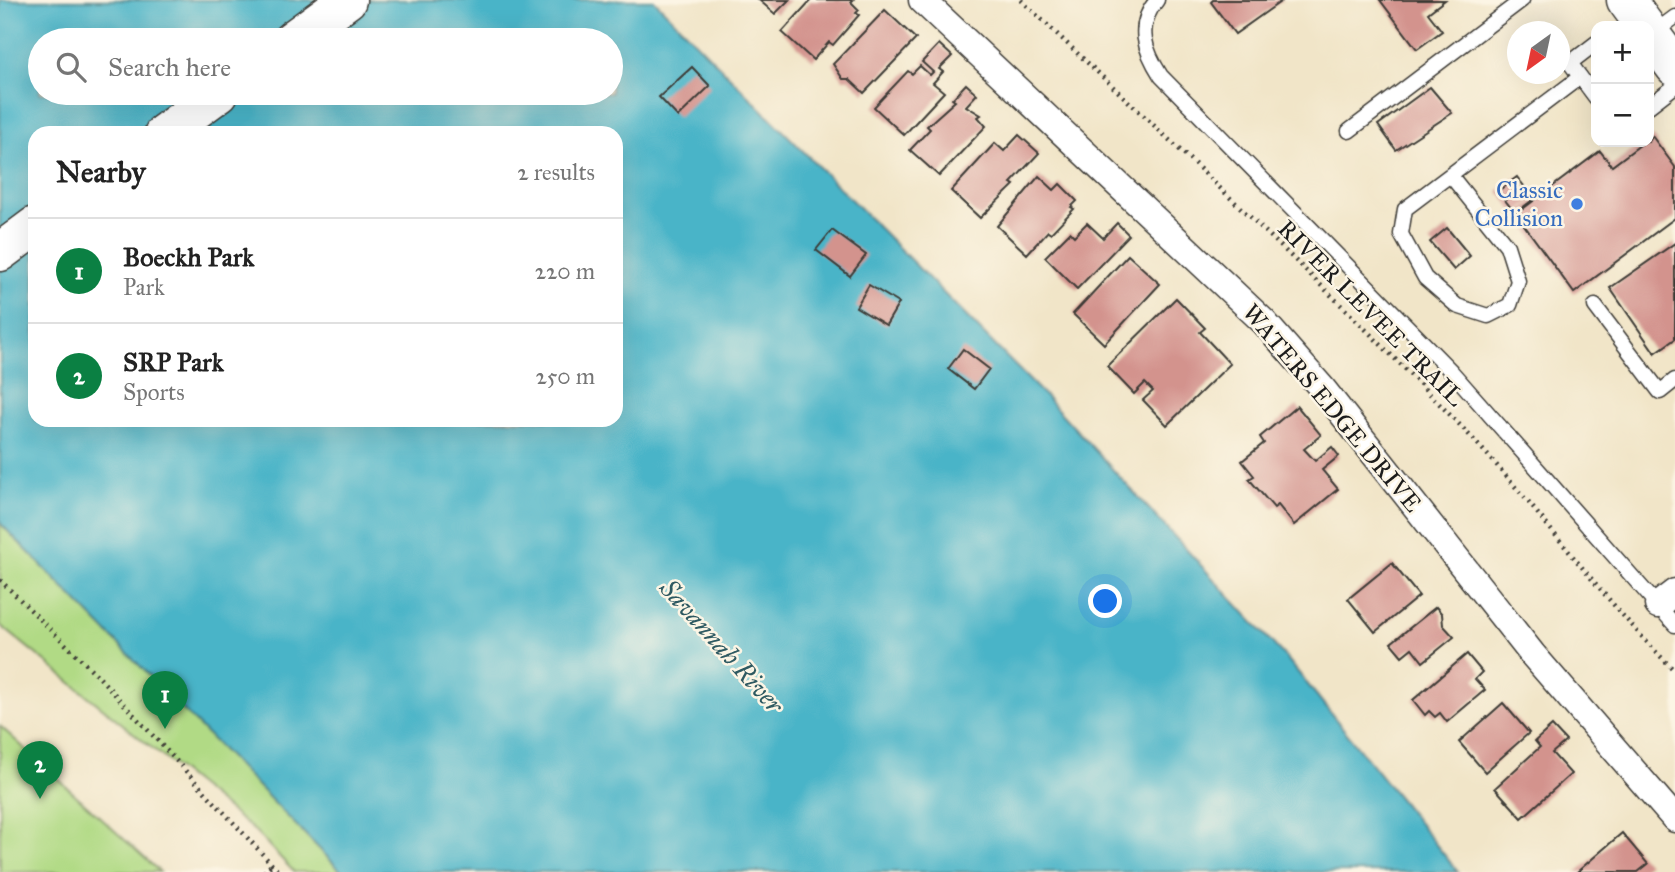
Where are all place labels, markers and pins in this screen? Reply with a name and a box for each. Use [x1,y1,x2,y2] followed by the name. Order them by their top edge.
[1474,175,1563,233] place label: Classic Collision
[1569,196,1585,212] marker: Classic Collision
[142,671,188,729] pin: 1
[17,741,63,799] pin: 2

